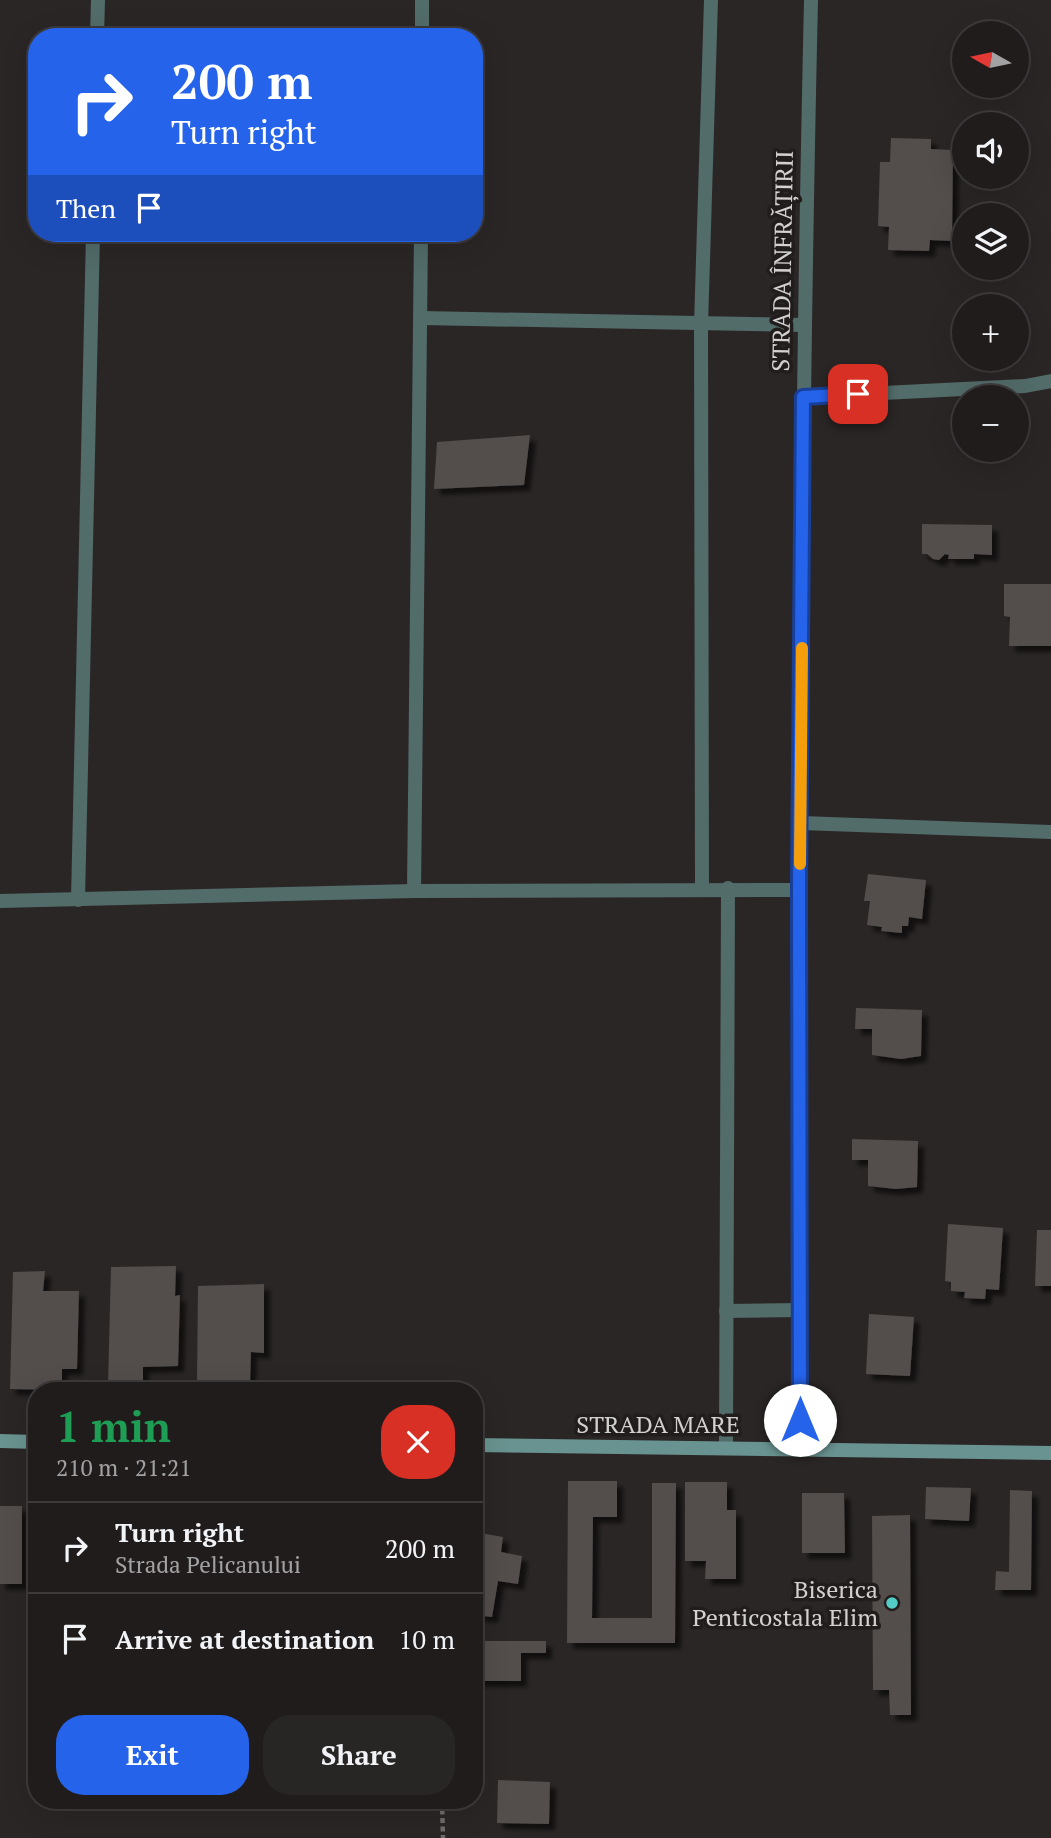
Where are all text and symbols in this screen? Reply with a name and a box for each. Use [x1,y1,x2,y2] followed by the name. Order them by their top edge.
[952,21,1029,98] north arrow
[952,21,1029,462] map controls
[171,48,313,113] text: 200 m
[56,56,147,147] icon: right
[171,111,317,153] text: Turn right
[952,112,1029,189] button: sound
[764,150,800,372] street label: STRADA ÎNFRĂȚIRII
[130,189,168,227] icon: arrive
[56,191,116,225] text: Then
[952,203,1029,280] button: layers
[952,294,1029,371] button: +
[828,364,888,424] pin
[839,375,877,413] icon: arrive
[952,385,1029,462] button: −
[763,1383,837,1457] position arrow
[56,1398,171,1454] text: 1 min
[381,1405,455,1479] button: close
[576,1408,740,1440] street label: STRADA MARE
[56,1452,191,1483] text: 210 m · 21:21
[115,1515,244,1549] text: Turn right
[56,1529,94,1567] icon: right
[385,1531,455,1565] text: 200 m
[115,1549,301,1580] text: Strada Pelicanului
[692,1573,878,1633] place label: Biserica Penticostala Elim
[884,1595,900,1611] marker: Biserica Penticostala Elim
[56,1620,94,1658] icon: arrive
[115,1622,374,1656] text: Arrive at destination
[399,1622,455,1656] text: 10 m
[56,1715,249,1795] button: Exit
[263,1715,455,1795] button: Share

